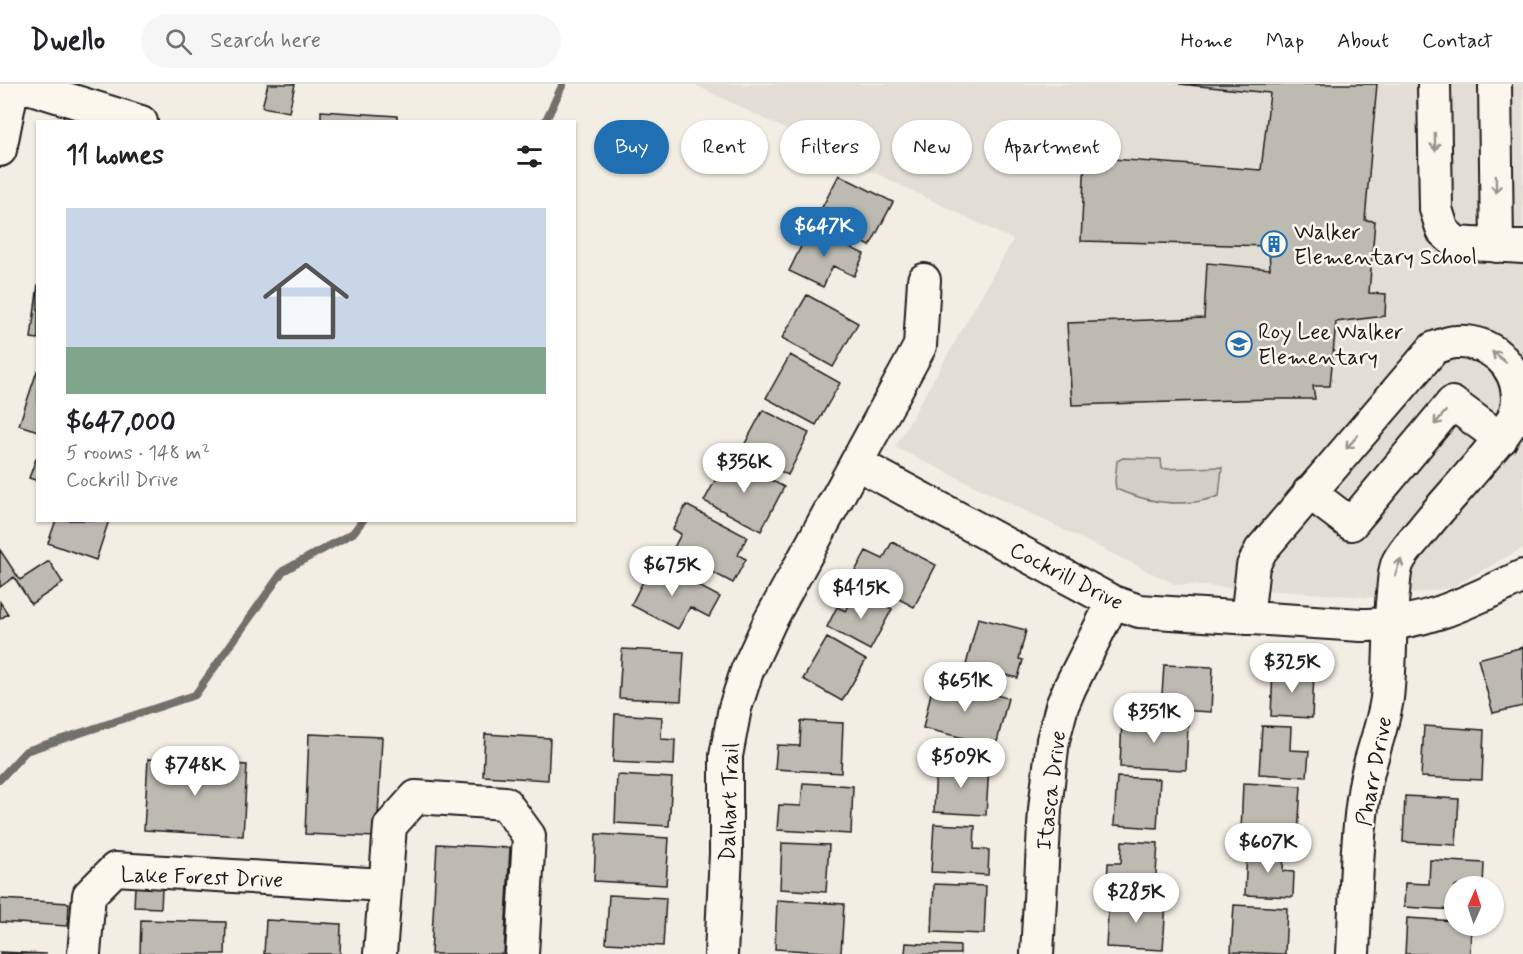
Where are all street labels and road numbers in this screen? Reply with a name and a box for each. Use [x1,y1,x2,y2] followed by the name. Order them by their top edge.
[1005,536,1128,617] street label: Cockrill Drive
[1351,714,1399,829] street label: Pharr Drive
[1031,729,1073,852] street label: Itasca Drive
[714,742,746,862] street label: Dalhart Trail
[120,861,284,895] street label: Lake Forest Drive

